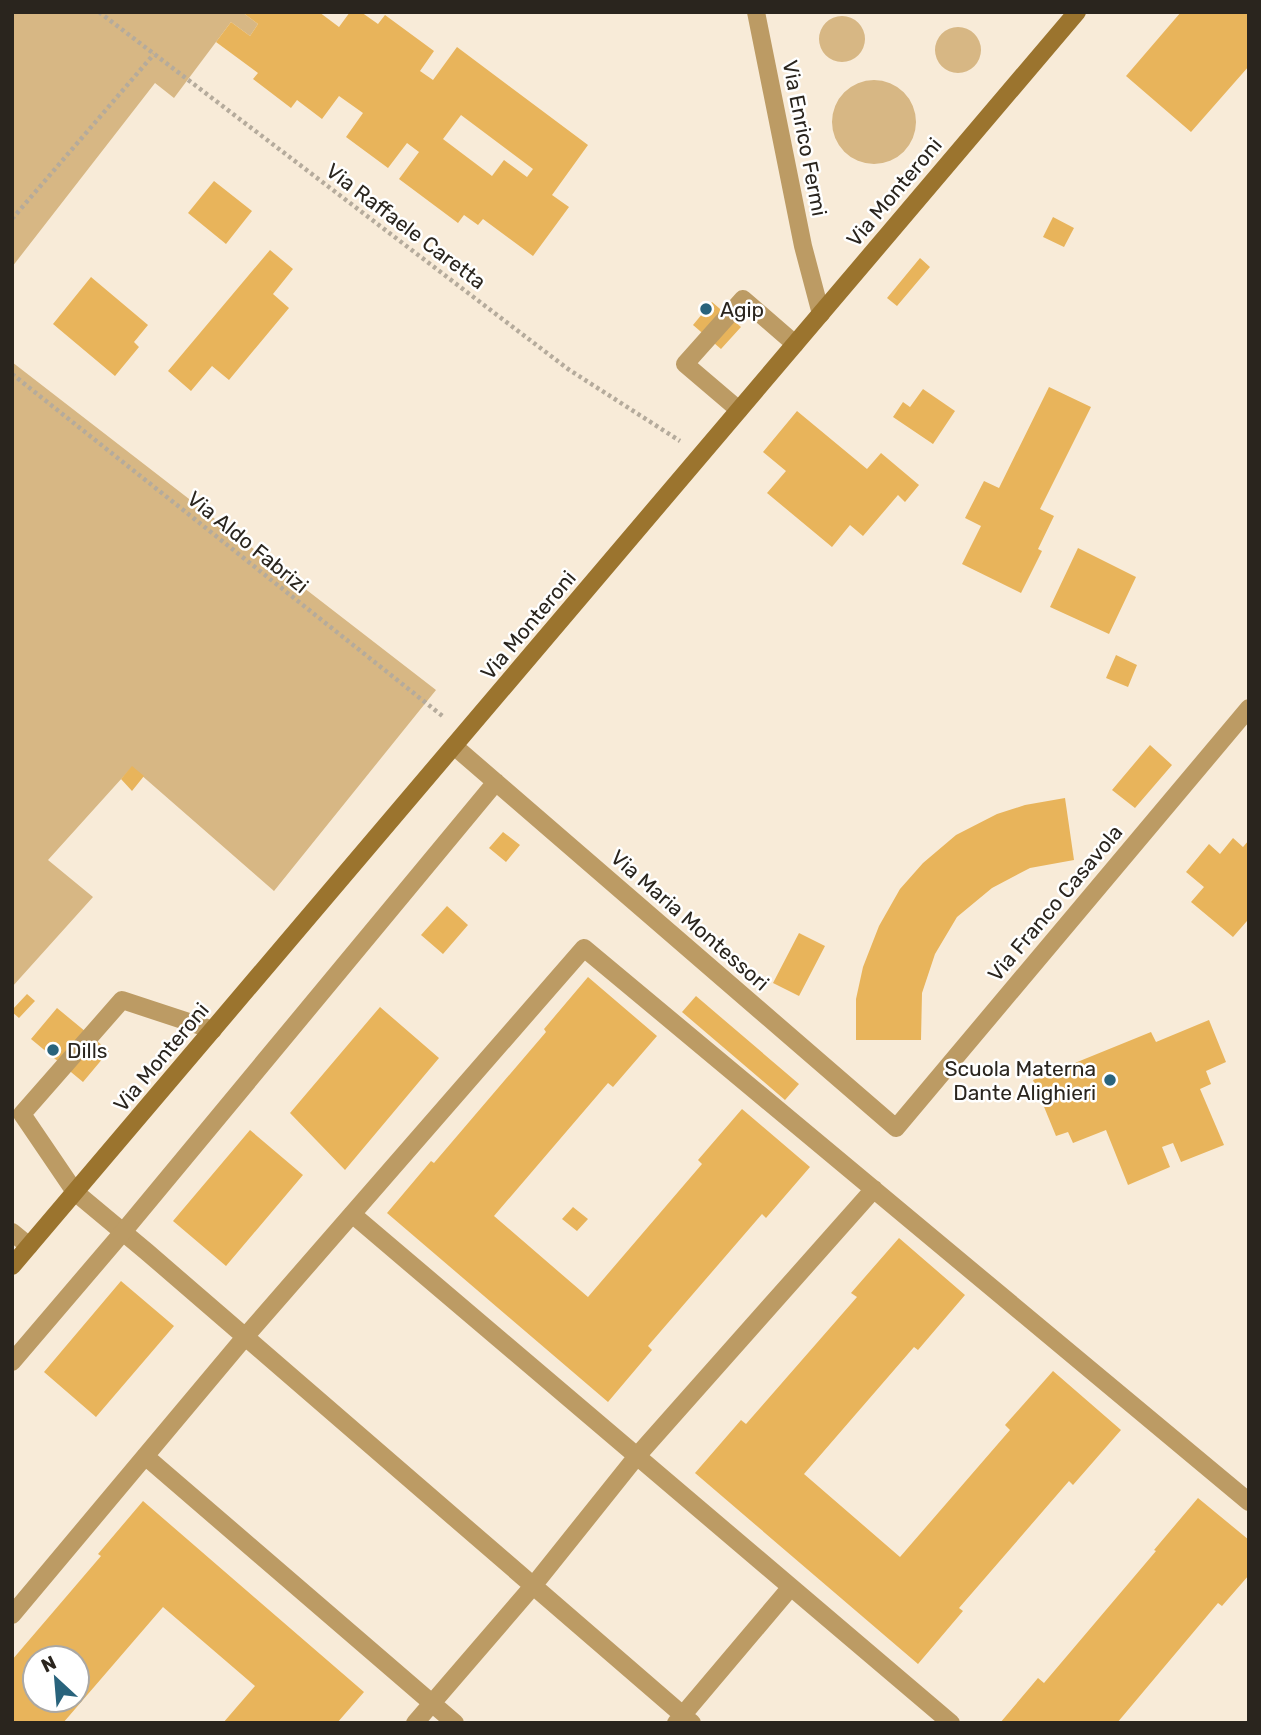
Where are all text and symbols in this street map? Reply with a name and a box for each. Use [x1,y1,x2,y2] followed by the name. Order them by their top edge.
[778,58,832,218] street label: Via Enrico Fermi
[841,132,947,252] street label: Via Monteroni
[321,158,491,294] street label: Via Raffaele Caretta
[720,297,764,322] place label: Agip
[698,301,714,317] marker: Agip
[182,486,314,598] street label: Via Aldo Fabrizi
[475,565,581,685] street label: Via Monteroni
[982,820,1128,986] street label: Via Franco Casavola
[606,845,774,995] street label: Via Maria Montessori
[108,997,214,1117] street label: Via Monteroni
[67,1038,107,1063] place label: Dills
[45,1042,61,1058] marker: Dills
[944,1056,1096,1105] place label: Scuola Materna Dante Alighieri
[1102,1072,1118,1088] marker: Scuola Materna Dante Alighieri
[21,1644,91,1714] north arrow
[38,1651,60,1678] text: N

